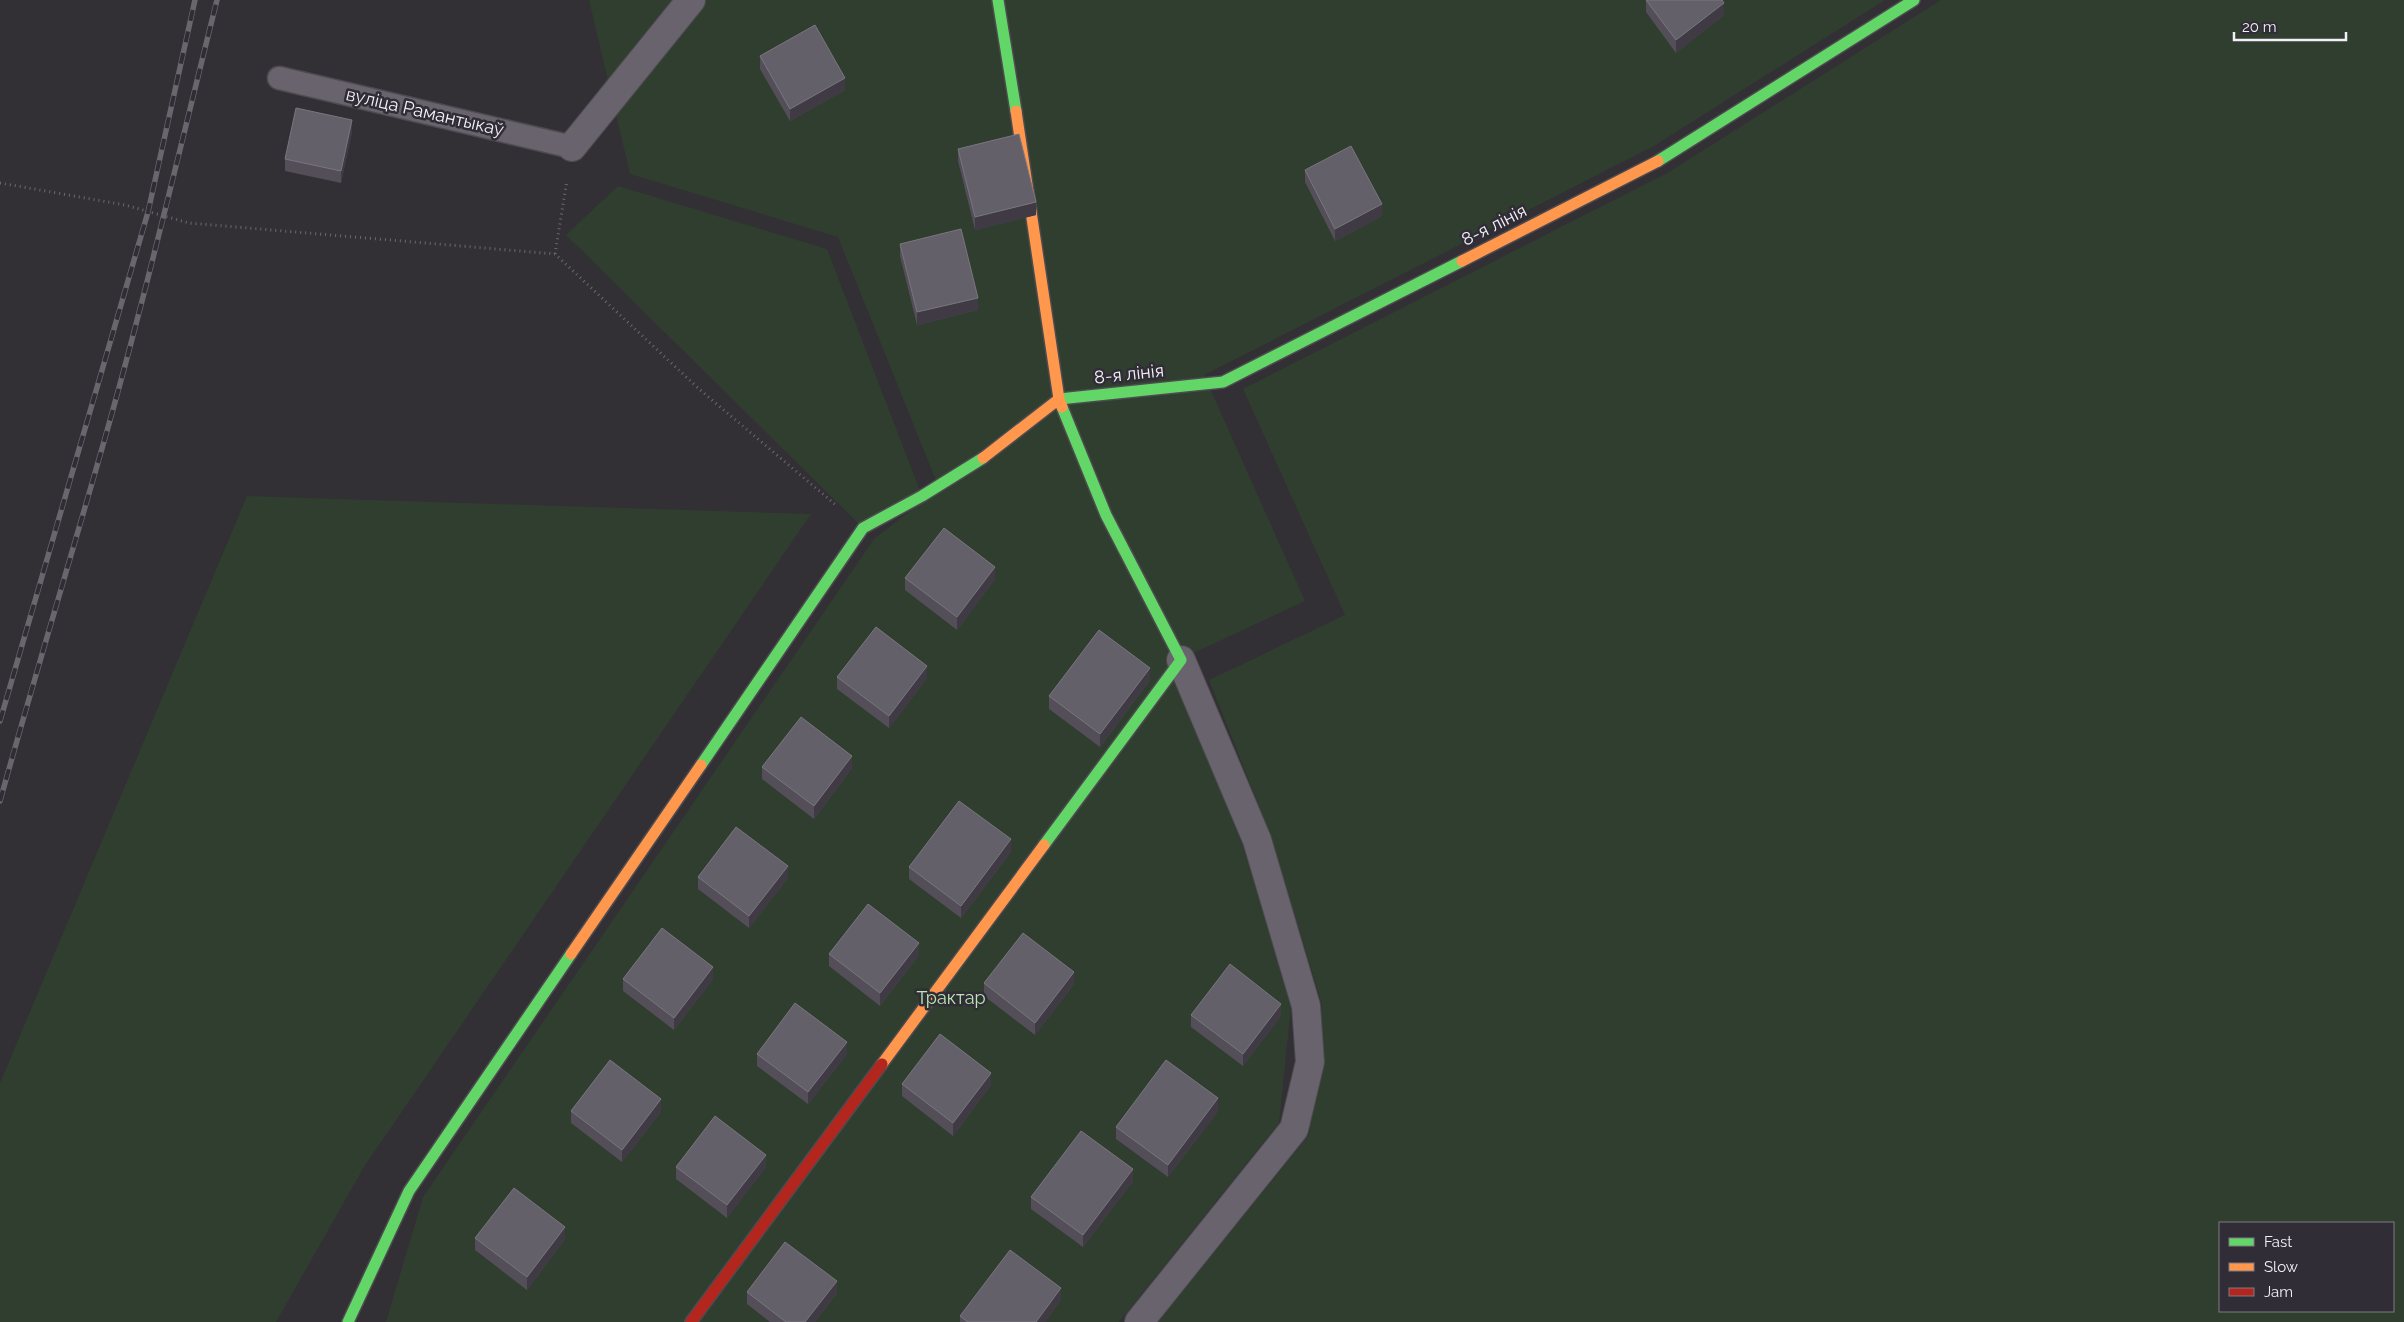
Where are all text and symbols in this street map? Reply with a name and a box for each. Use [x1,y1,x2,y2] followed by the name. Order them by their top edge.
[2234,10,2346,42] scale bar
[2242,18,2277,36] text: 20 m
[344,83,506,140] street label: вуліца Рамантыкаў
[1458,199,1530,250] street label: 8-я лінія
[1093,359,1165,388] street label: 8-я лінія
[916,987,986,1008] park label: Трактар
[2219,1222,2394,1312] legend
[2264,1233,2292,1251] text: Fast
[2264,1258,2298,1276] text: Slow
[2264,1283,2293,1301] text: Jam

